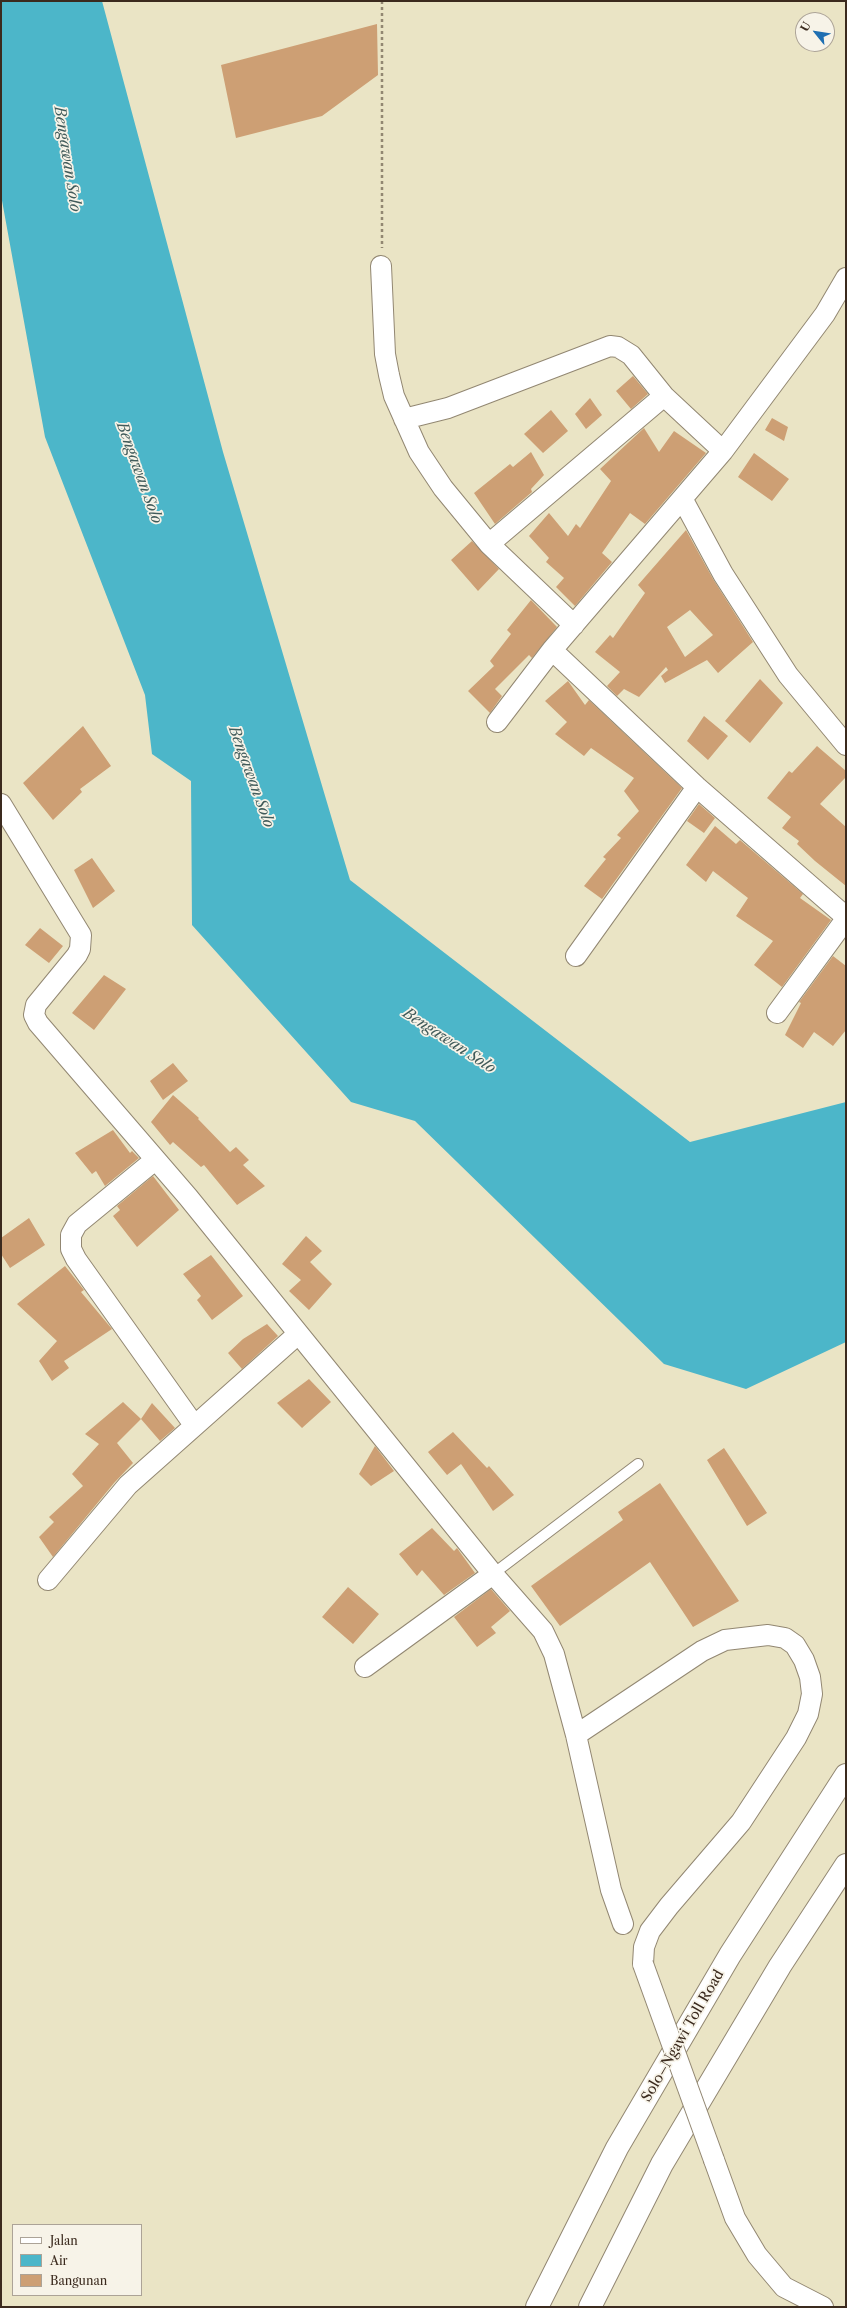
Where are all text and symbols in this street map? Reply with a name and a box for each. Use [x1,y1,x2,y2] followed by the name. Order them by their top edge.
[795,12,835,52] north arrow
[797,19,814,34] text: U
[50,105,84,213] water label: Bengawan Solo
[112,420,166,526] water label: Bengawan Solo
[224,724,278,830] water label: Bengawan Solo
[399,1004,499,1078] water label: Bengawan Solo
[638,1967,728,2105] street label: Solo–Ngawi Toll Road
[12,2224,142,2296] legend
[50,2233,78,2248] text: Jalan
[50,2253,68,2268] text: Air
[50,2273,107,2288] text: Bangunan

